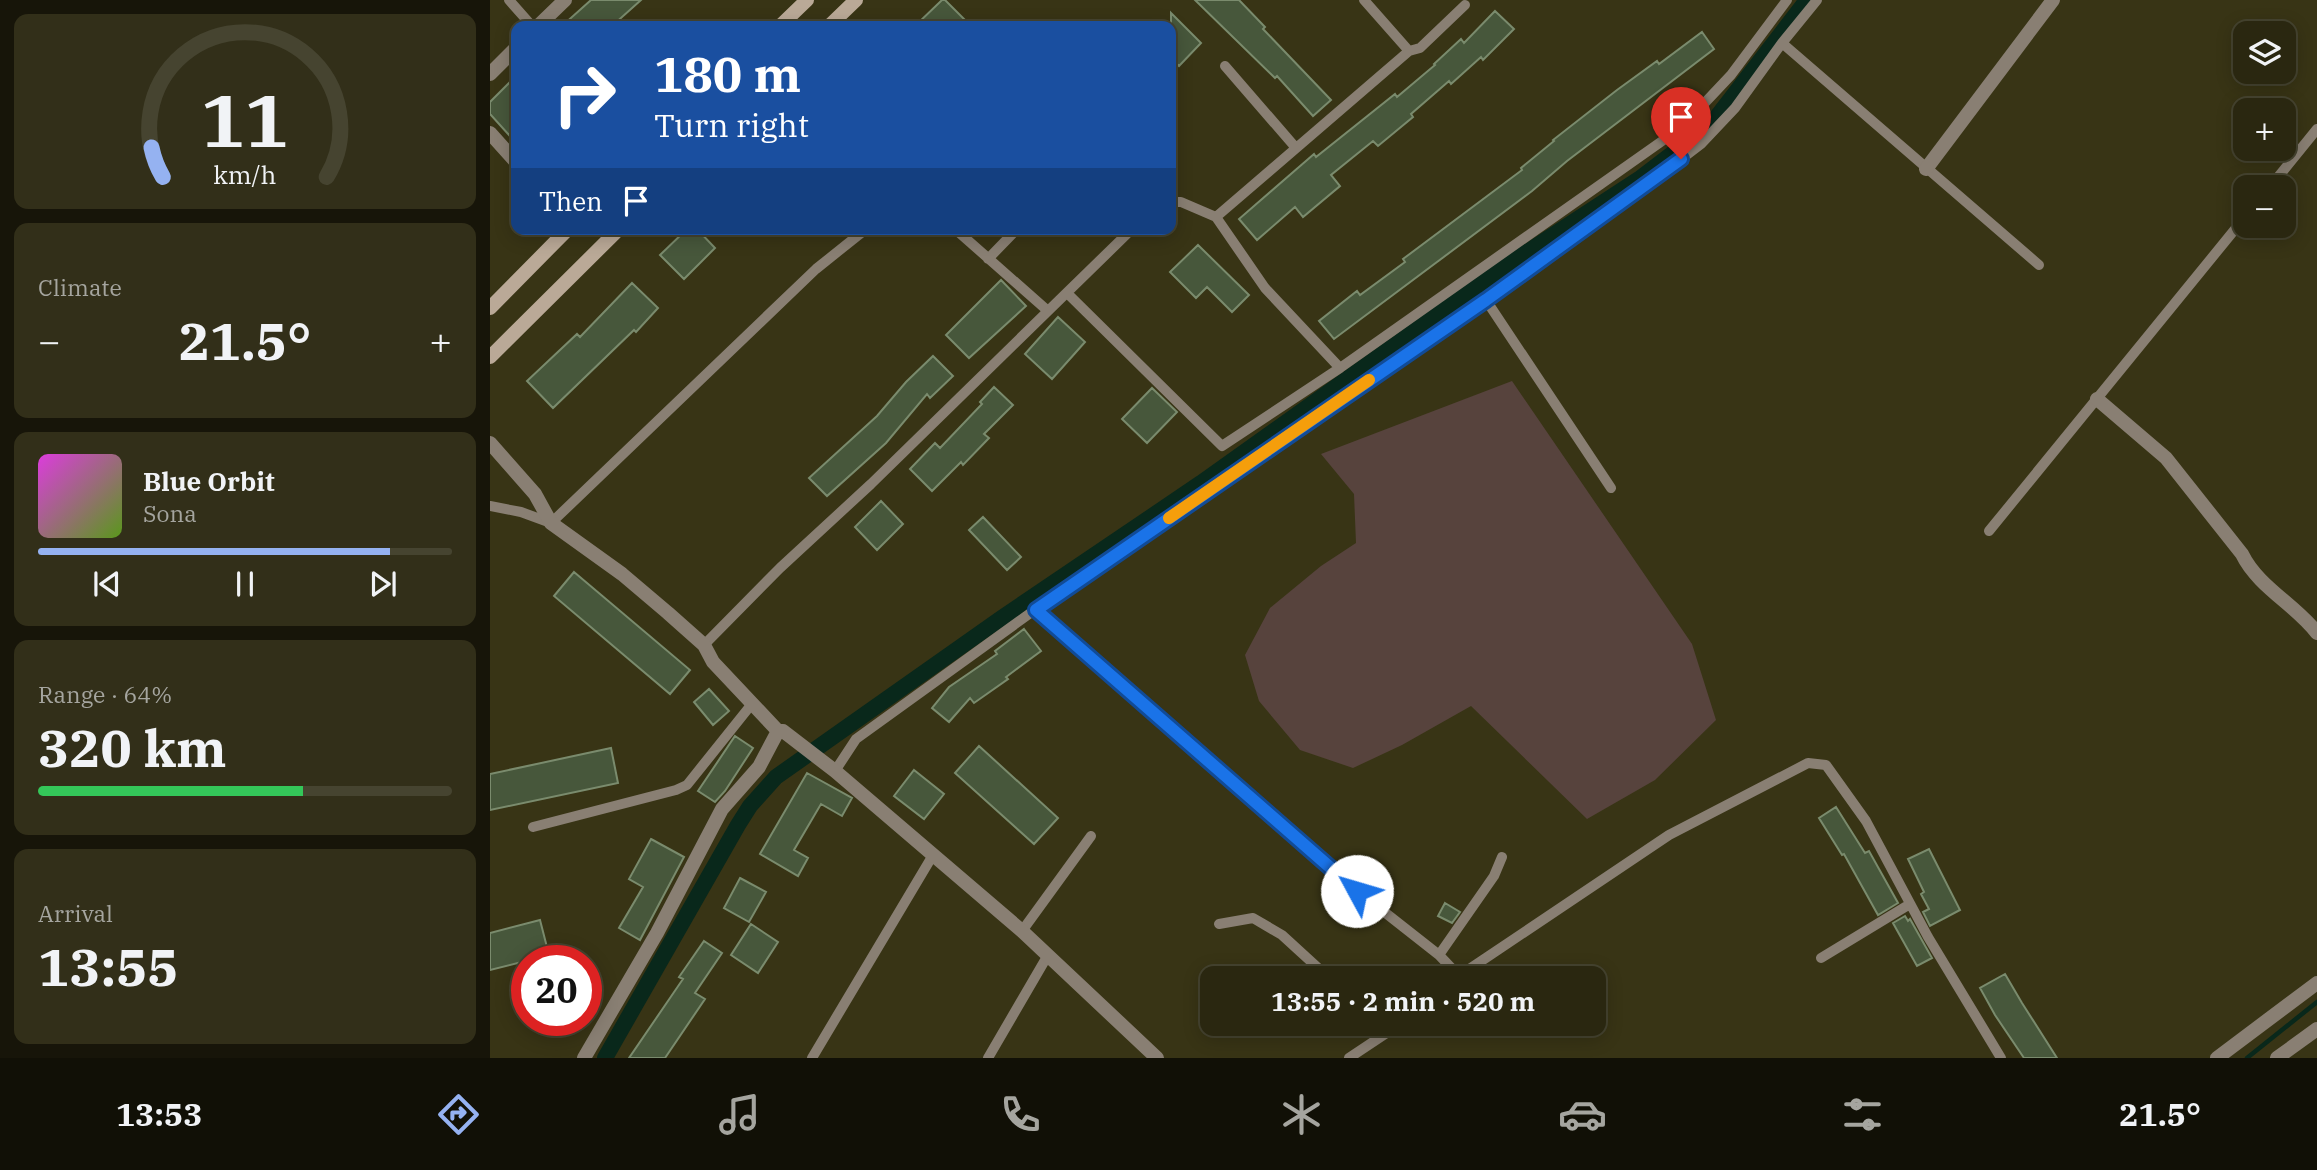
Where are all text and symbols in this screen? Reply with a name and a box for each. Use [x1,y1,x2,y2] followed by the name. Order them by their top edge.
[2233,21,2296,238] map controls
[2233,21,2296,84] button: layers
[654,42,801,105] text: 180 m
[539,49,630,140] icon: right
[201,73,289,168] text: 11
[1651,87,1711,159] pin
[1662,98,1700,136] icon: arrive
[2233,98,2296,161] button: +
[654,104,809,146] text: Turn right
[213,158,277,191] text: km/h
[2233,175,2296,238] button: −
[617,182,655,220] icon: arrive
[539,184,603,218] text: Then
[38,272,122,302] text: Climate
[179,307,311,374] text: 21.5°
[38,316,61,365] text: −
[429,316,452,365] text: +
[143,464,275,498] text: Blue Orbit
[143,498,197,528] text: Sona
[88,565,126,603] icon: previous
[226,565,264,603] icon: pause
[364,565,402,603] icon: next
[38,679,172,709] text: Range · 64%
[38,714,227,781] text: 320 km
[1320,854,1394,928] position arrow
[38,898,113,928] text: Arrival
[38,933,179,1000] text: 13:55
[511,945,602,1036] speed limit sign: 20
[1271,984,1535,1018] text: 13:55 · 2 min · 520 m
[434,1090,483,1139] icon: directions
[715,1090,764,1139] icon: music
[996,1090,1045,1139] icon: phone
[1277,1090,1326,1139] icon: climate
[1558,1090,1607,1139] icon: car
[1838,1090,1887,1139] icon: filters
[116,1093,202,1135] text: 13:53
[2119,1093,2201,1135] text: 21.5°

